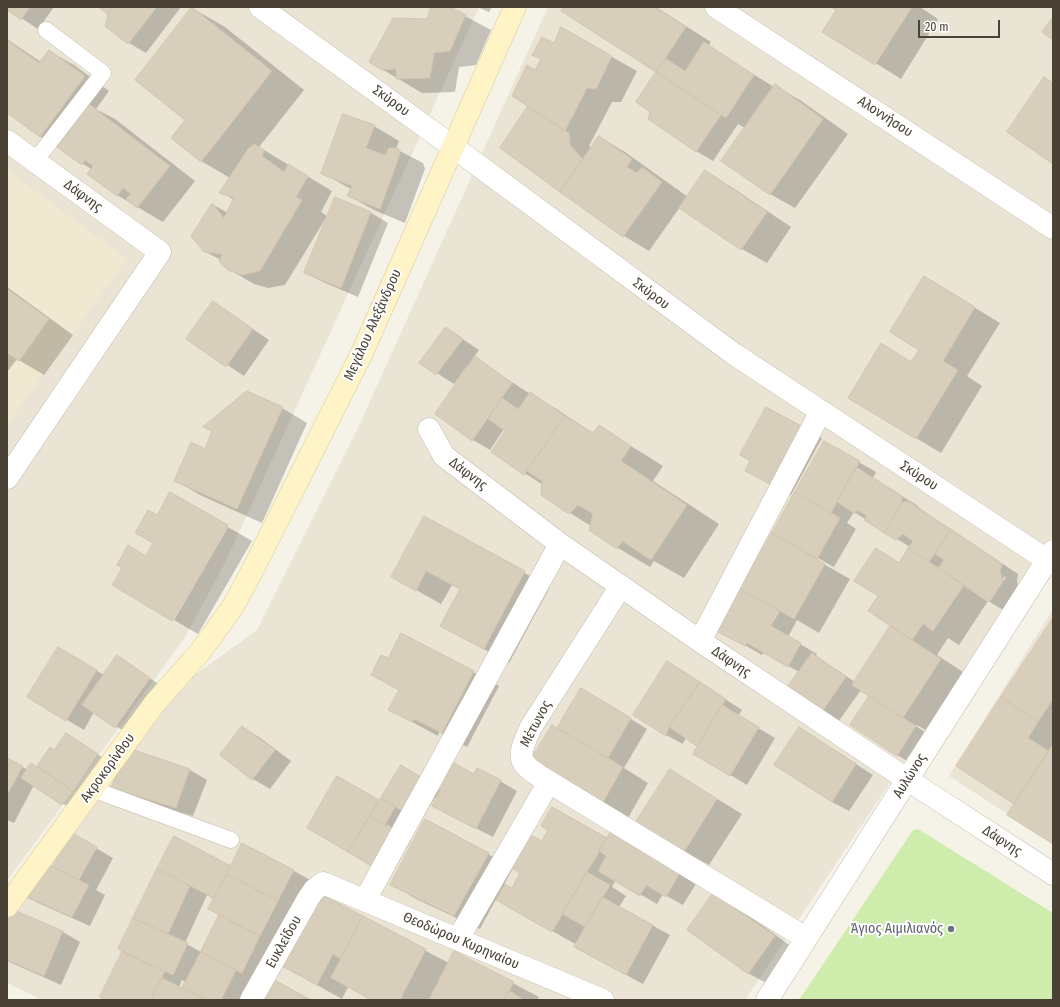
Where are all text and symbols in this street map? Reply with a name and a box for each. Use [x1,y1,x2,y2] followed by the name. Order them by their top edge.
[920,12,1002,38] scale bar
[925,20,949,34] text: 20 m
[369,82,413,120] street label: Σκύρου
[854,93,916,141] street label: Αλοννήσου
[60,176,106,216] street label: Δάφνης
[341,267,405,383] street label: Μεγάλου Αλεξάνδρου
[629,275,673,313] street label: Σκύρου
[446,454,490,494] street label: Δάφνης
[897,458,941,494] street label: Σκύρου
[708,643,754,681] street label: Δάφνης
[517,698,555,750] street label: Μέτωνος
[77,730,139,806] street label: Ακροκορίνθου
[890,751,930,801] street label: Αυλώνος
[979,822,1025,860] street label: Δάφνης
[400,909,522,973] street label: Θεοδώρου Κυρηναίου
[263,913,305,971] street label: Ευκλείδου
[851,921,943,937] place label: Άγιος Αιμιλιανός
[946,924,956,934] marker: Άγιος Αιμιλιανός

